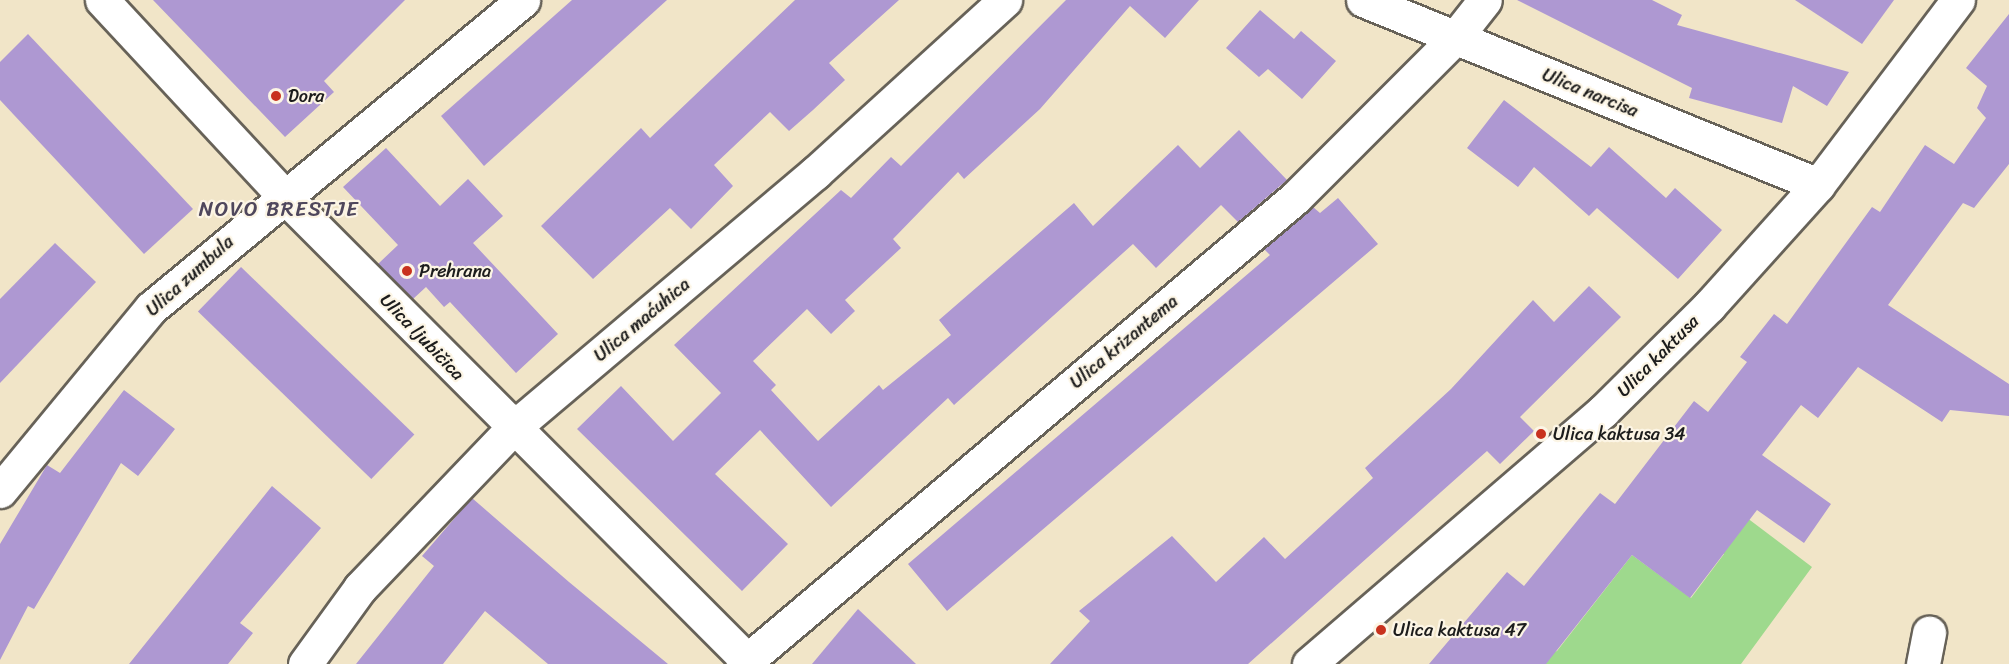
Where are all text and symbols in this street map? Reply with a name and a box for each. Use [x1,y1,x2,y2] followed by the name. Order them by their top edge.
[1539,64,1641,122] street label: Ulica narcisa
[288,85,324,107] place label: Dora
[269,89,283,103] marker: Dora
[200,196,358,222] district label: NOVO BRESTJE
[142,231,238,321] street label: Ulica zumbula
[419,260,491,282] place label: Prehrana
[400,264,414,278] marker: Prehrana
[590,274,694,366] street label: Ulica maćuhica
[375,289,469,385] street label: Ulica ljubičica
[1066,291,1182,393] street label: Ulica krizantema
[1613,311,1703,401] street label: Ulica kaktusa
[1553,423,1686,445] place label: Ulica kaktusa 34
[1534,427,1548,441] marker: Ulica kaktusa 34
[1393,619,1526,641] place label: Ulica kaktusa 47
[1374,623,1388,637] marker: Ulica kaktusa 47

